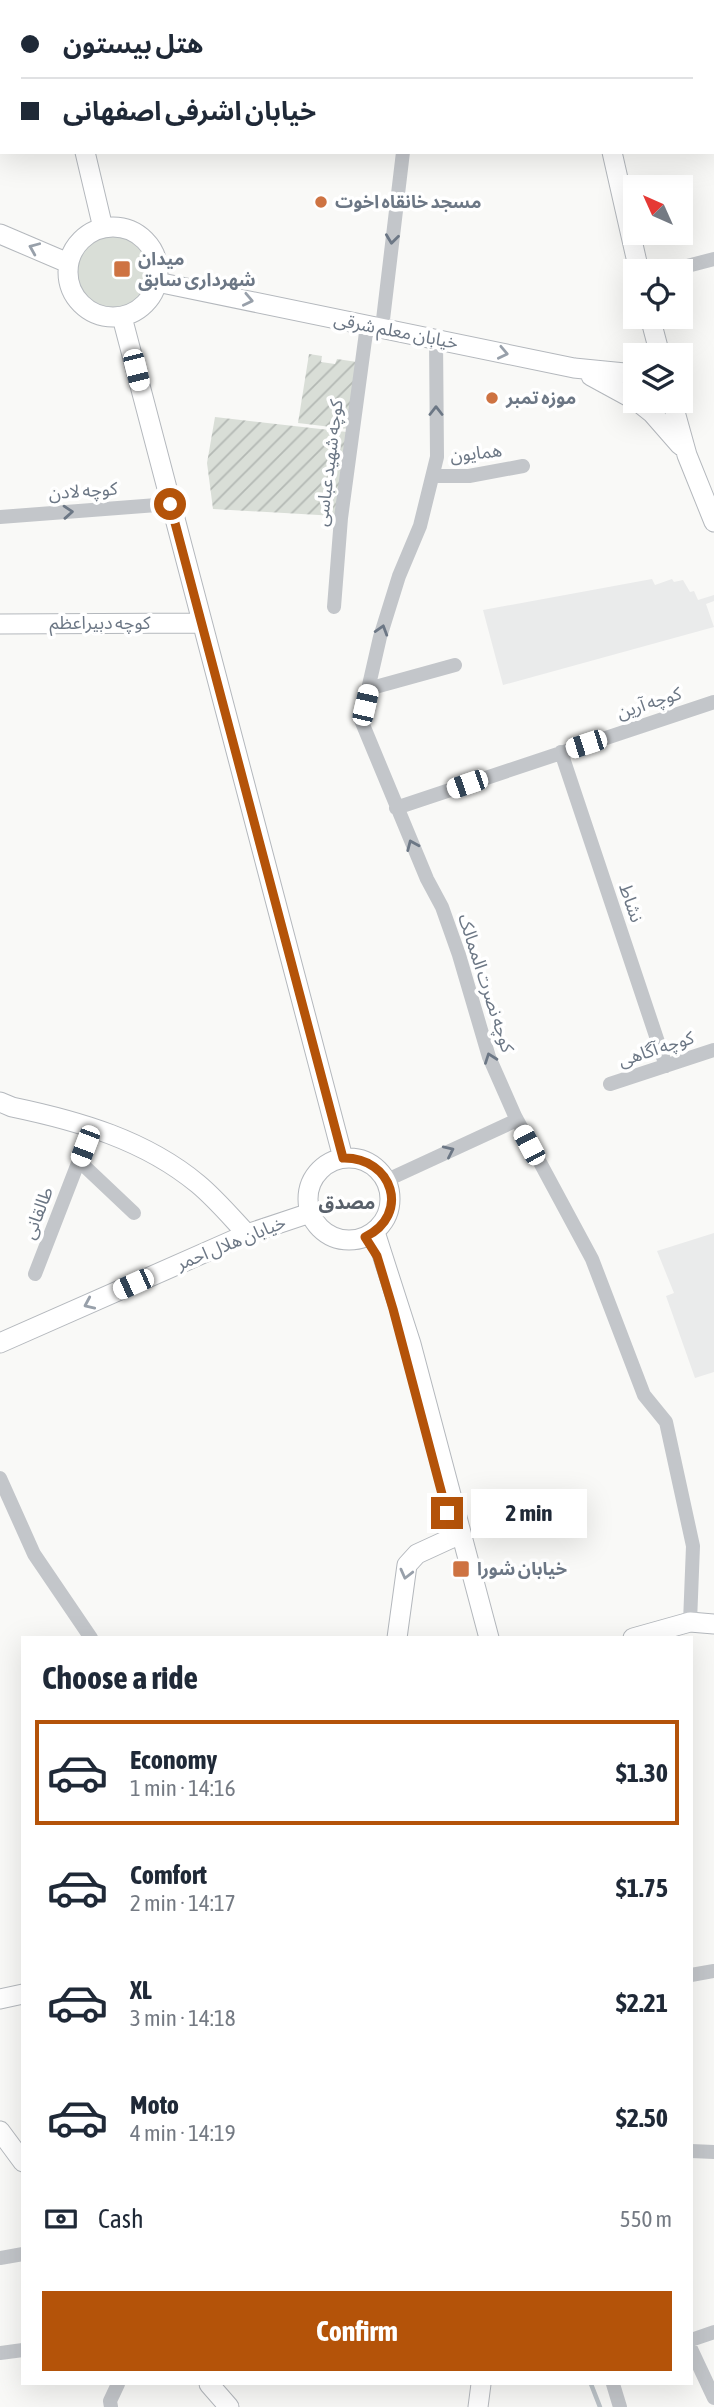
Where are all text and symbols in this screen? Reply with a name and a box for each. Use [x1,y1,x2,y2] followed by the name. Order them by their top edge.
[63,29,203,59] text: هتل بیستون
[63,96,316,126] text: خیابان اشرفی اصفهانی
[623,175,693,245] north arrow
[623,175,693,413] map controls
[335,191,481,212] place label: مسجد خانقاه اخوت
[313,194,329,210] marker: مسجد خانقاه اخوت
[384,233,399,245] one-way arrow
[29,243,41,257] one-way arrow
[138,248,256,291] place label: میدان شهرداری سابق
[112,259,132,279] marker: میدان شهرداری سابق
[623,259,693,329] button: locate
[242,292,254,307] one-way arrow
[332,308,460,356] street label: خیابان معلم شرقی
[623,343,693,413] button: layers
[497,344,509,359] one-way arrow
[121,347,152,393] car
[505,387,576,409] place label: موزه تمبر
[484,390,500,406] marker: موزه تمبر
[310,398,348,528] street label: کوچه شهید عباسی
[428,405,444,416] one-way arrow
[449,439,503,467] street label: همایون
[48,478,119,504] street label: کوچه لادن
[154,488,186,520] route start
[63,504,74,519] one-way arrow
[50,612,151,636] street label: کوچه دبیراعظم
[374,624,389,636] one-way arrow
[351,682,380,728] car
[614,682,685,724] street label: کوچه آرین
[563,728,610,760] car
[444,767,491,801] car
[406,839,420,852] one-way arrow
[615,881,648,925] street label: نشاط
[453,911,519,1056] street label: کوچه نصرت الممالک
[615,1026,697,1072] street label: کوچه آگاهی
[484,1052,498,1064] one-way arrow
[510,1122,549,1168] car
[68,1123,103,1169] car
[442,1145,454,1159] one-way arrow
[18,1184,58,1242] street label: طالقانی
[319,1191,375,1213] district label: مصدق
[172,1211,289,1275] street label: خیابان هلال احمر
[110,1266,157,1302] car
[83,1296,96,1310] one-way arrow
[472,1488,587,1538] callout: 2 min
[431,1497,463,1529] route end
[506,1500,552,1526] text: 2 min
[477,1558,567,1580] place label: خیابان شورا
[451,1559,471,1579] marker: خیابان شورا
[400,1568,414,1580] one-way arrow
[42,1659,198,1696] text: Choose a ride
[46,1741,109,1804] icon: car
[130,1745,217,1775] text: Economy
[616,1758,668,1788] text: $1.30
[130,1775,236,1801] text: 1 min · 14:16
[46,1856,109,1919] icon: car
[130,1860,207,1890] text: Comfort
[616,1873,668,1903] text: $1.75
[130,1890,236,1916] text: 2 min · 14:17
[46,1971,109,2034] icon: car
[130,1975,152,2005] text: XL
[616,1988,668,2018] text: $2.21
[130,2005,236,2031] text: 3 min · 14:18
[46,2086,109,2149] icon: car
[130,2090,179,2120] text: Moto
[616,2103,668,2133] text: $2.50
[130,2120,236,2146] text: 4 min · 14:19
[42,2200,80,2238] icon: cash
[98,2204,144,2234] text: Cash
[620,2206,672,2232] text: 550 m
[42,2291,672,2371] button: Confirm

